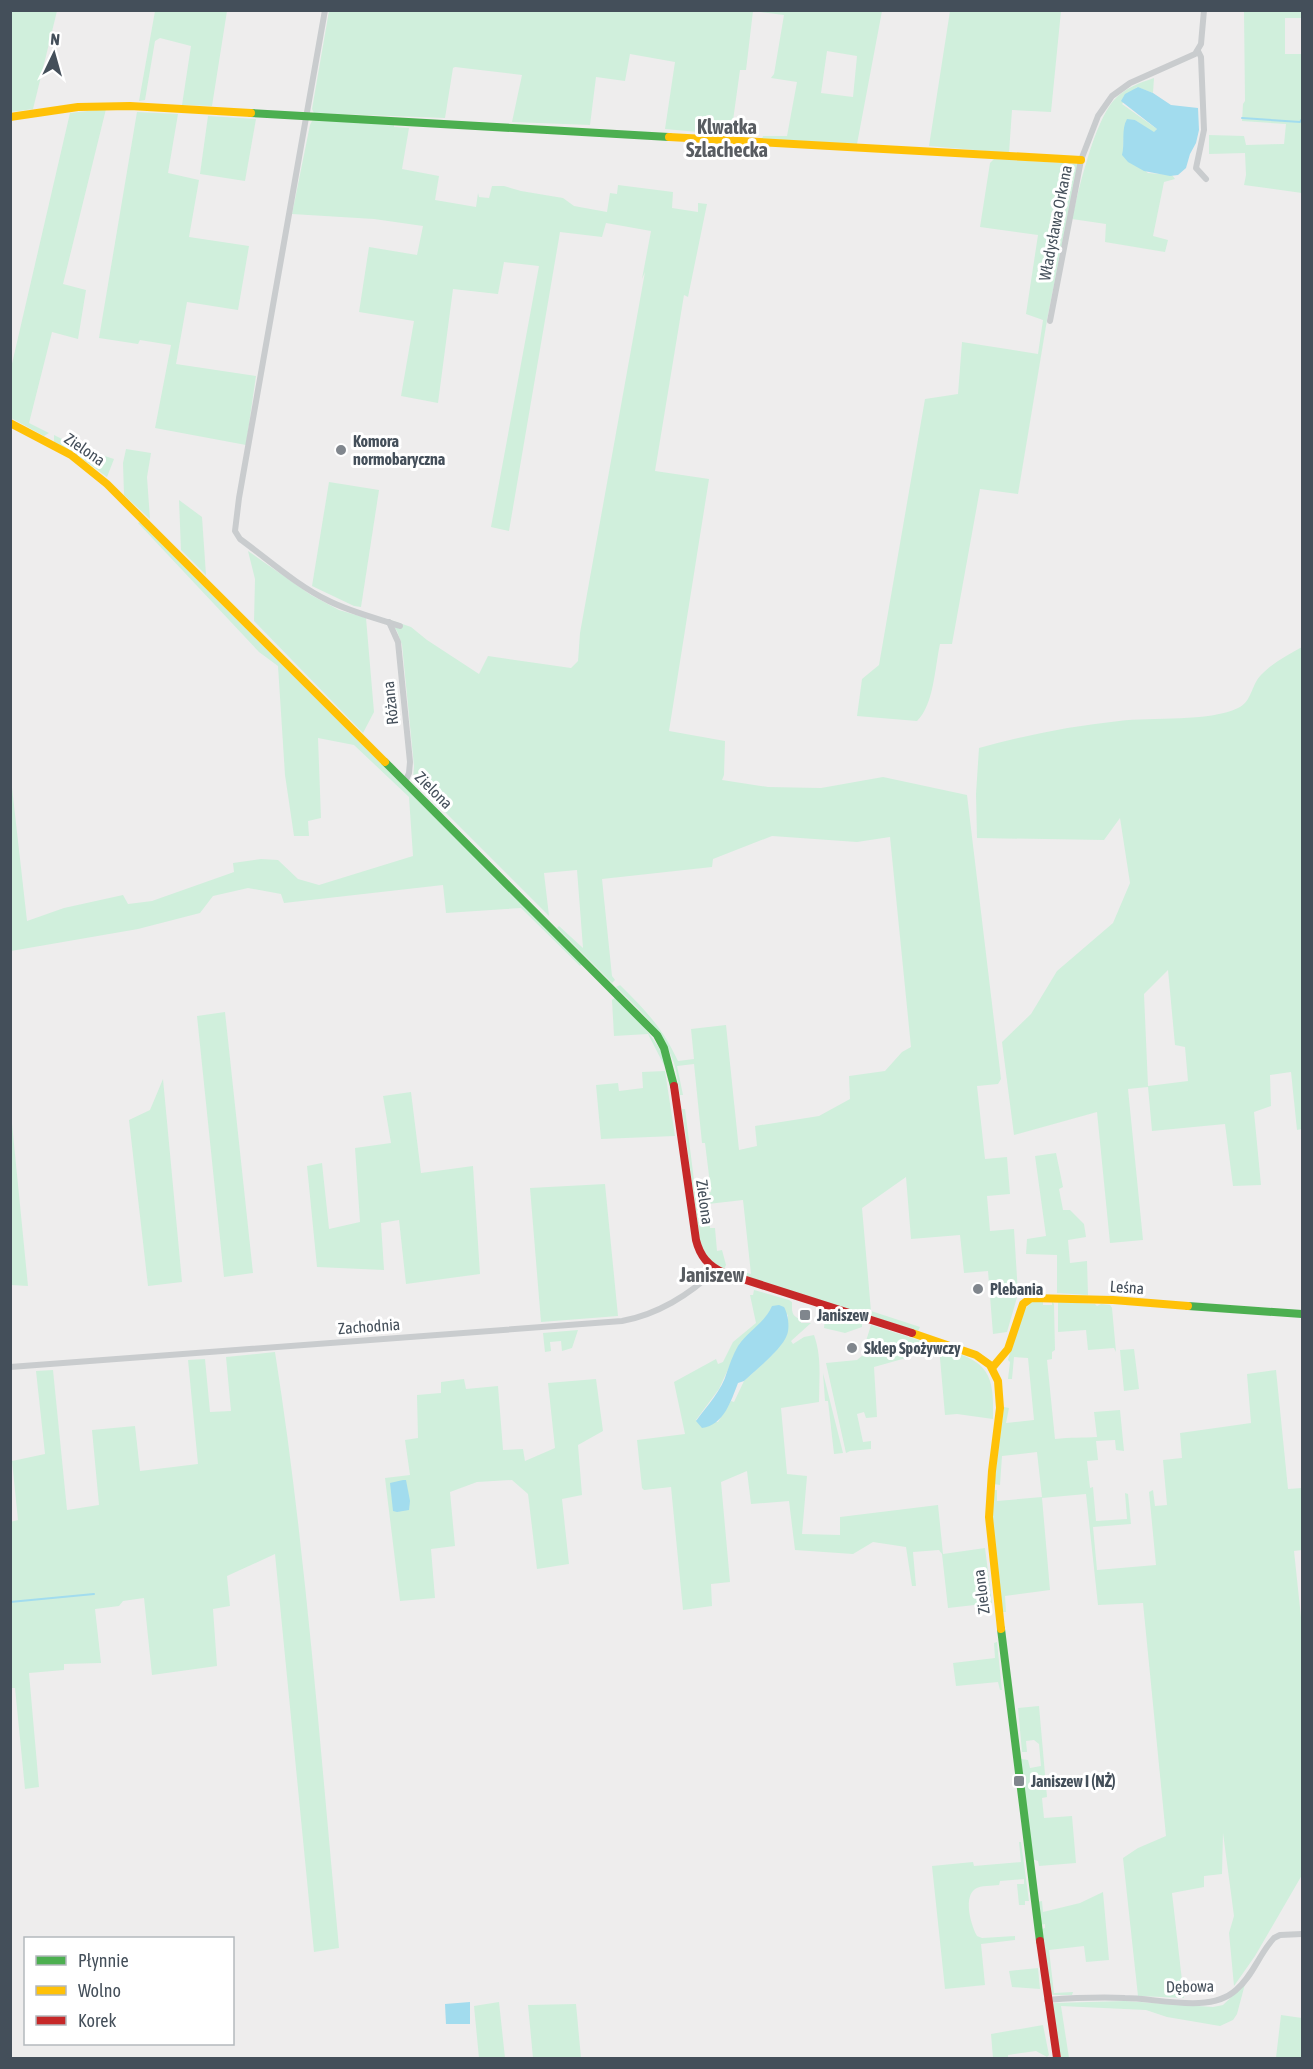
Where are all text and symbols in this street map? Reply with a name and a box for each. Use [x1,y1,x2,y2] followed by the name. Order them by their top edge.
[24,24,84,84] north arrow
[50,30,61,48] text: N
[686,115,768,161] district label: Klwatka Szlachecka
[1035,164,1076,283] street label: Władysława Orkana
[61,429,109,469] street label: Zielona
[353,432,445,468] place label: Komora normobaryczna
[334,443,348,457] marker: Komora normobaryczna
[379,680,401,726] street label: Różana
[412,768,456,812] street label: Zielona
[693,1178,717,1226] street label: Zielona
[679,1263,744,1286] district label: Janiszew
[1109,1277,1145,1297] street label: Leśna
[990,1280,1043,1298] place label: Plebania
[971,1282,985,1296] marker: Plebania
[816,1306,869,1324] place label: Janiszew
[798,1308,812,1322] marker: Janiszew
[337,1315,401,1337] street label: Zachodnia
[864,1339,961,1357] place label: Sklep Spożywczy
[845,1341,859,1355] marker: Sklep Spożywczy
[969,1569,993,1615] street label: Zielona
[1030,1772,1116,1790] place label: Janiszew I (NŻ)
[1012,1774,1026,1788] marker: Janiszew I (NŻ)
[24,1937,234,2045] legend
[78,1950,129,1971] text: Płynnie
[1166,1977,1214,1996] street label: Dębowa
[78,1980,121,2001] text: Wolno
[78,2010,116,2031] text: Korek

